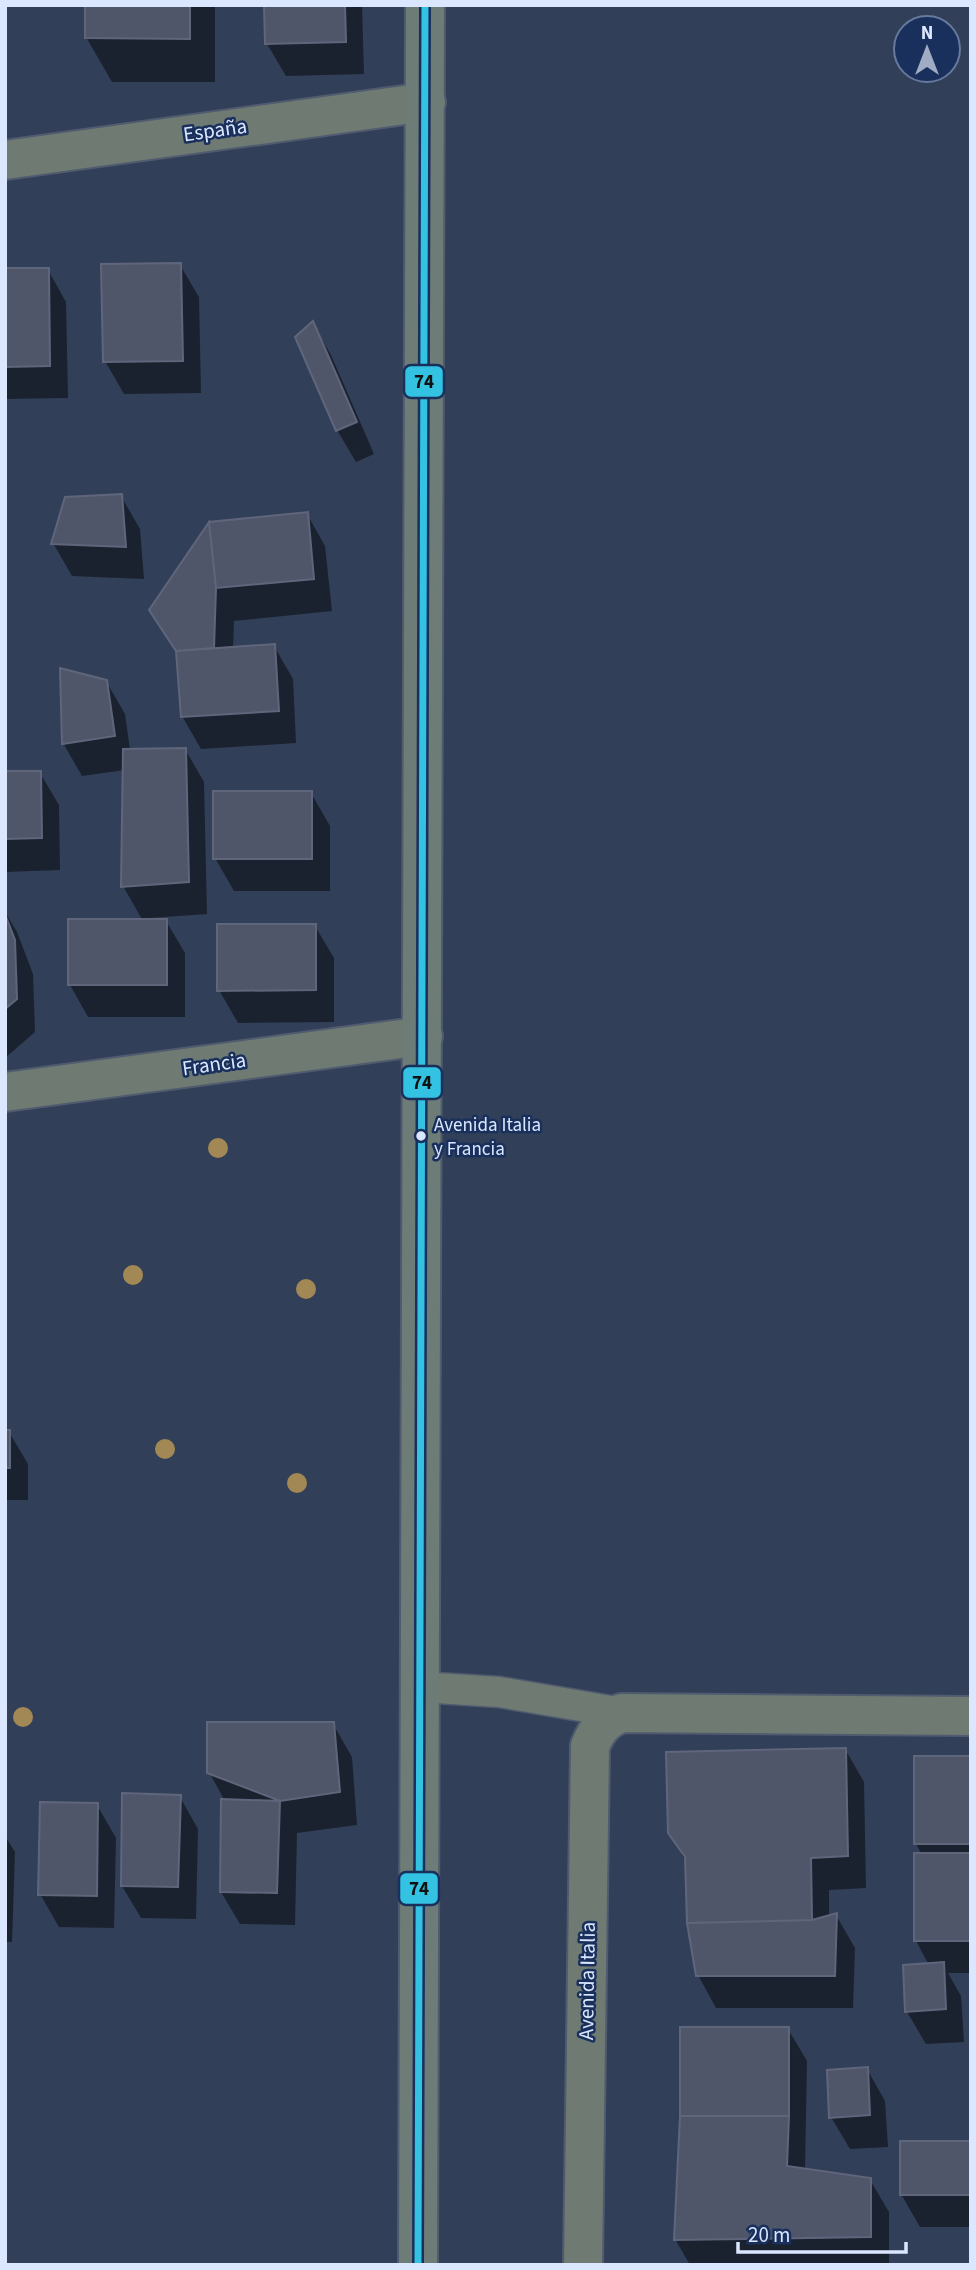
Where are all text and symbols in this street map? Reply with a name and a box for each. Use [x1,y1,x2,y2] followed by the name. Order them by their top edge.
[892,14,962,84] north arrow
[921,20,933,47] text: N
[181,111,249,149] street label: España
[404,365,444,398] line badge: 74
[414,369,434,396] text: 74
[180,1045,248,1083] street label: Francia
[402,1066,442,1099] line badge: 74
[412,1070,432,1097] text: 74
[434,1112,541,1163] place label: Avenida Italia y Francia
[414,1129,428,1143] marker: Avenida Italia y Francia
[399,1872,439,1905] line badge: 74
[409,1876,429,1903] text: 74
[571,1922,603,2040] street label: Avenida Italia
[738,2210,906,2254] scale bar
[748,2220,790,2250] text: 20 m

